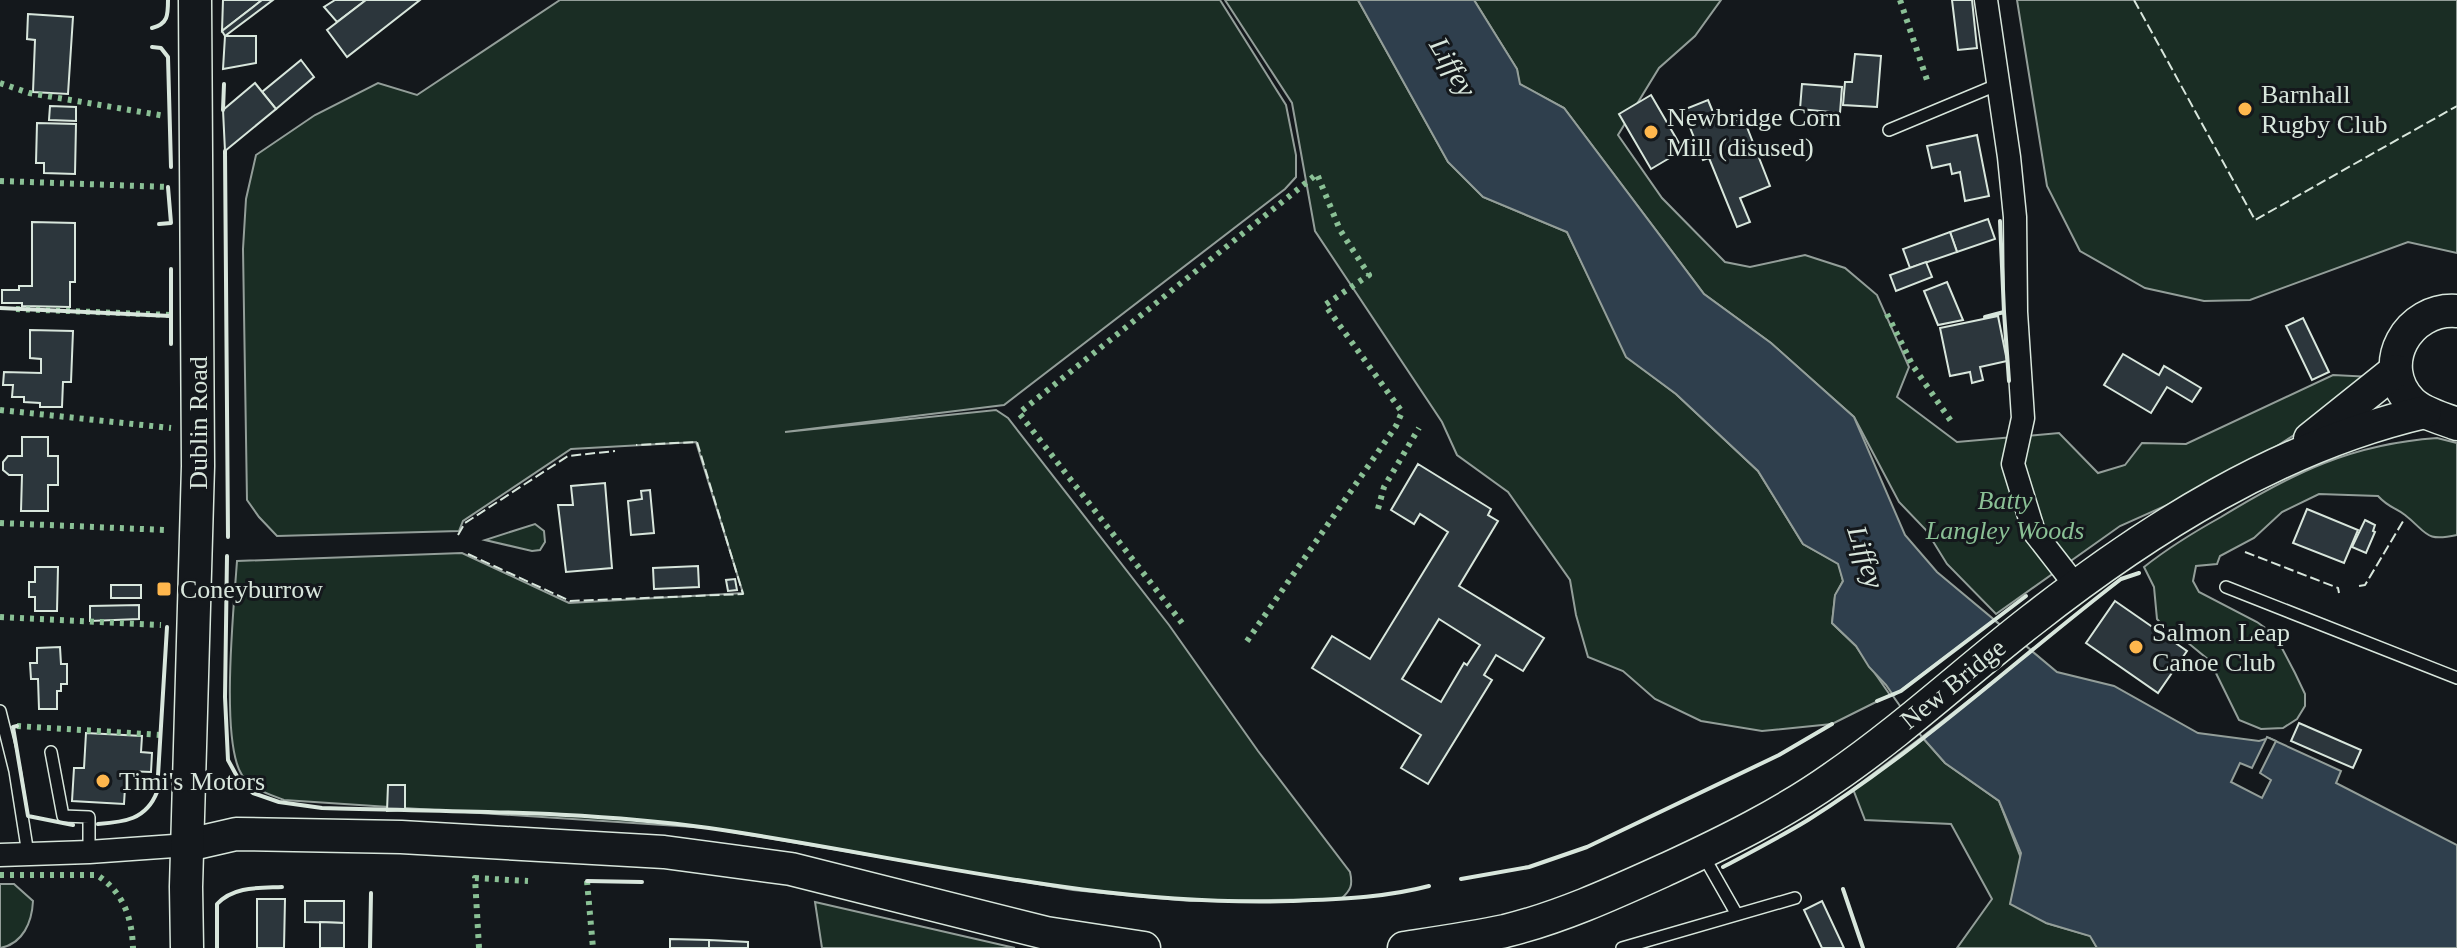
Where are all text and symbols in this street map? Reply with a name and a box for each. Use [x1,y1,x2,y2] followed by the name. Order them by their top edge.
[1423,31,1483,103] water label: Liffey
[2261,80,2387,139] place label: Barnhall Rugby Club
[2236,100,2254,118] marker: Barnhall Rugby Club
[1667,103,1841,162] place label: Newbridge Corn Mill (disused)
[1642,123,1660,141] marker: Newbridge Corn Mill (disused)
[184,356,213,490] street label: Dublin Road
[1925,486,2084,545] park label: Batty Langley Woods
[1841,521,1891,593] water label: Liffey
[180,575,323,604] place label: Coneyburrow
[155,580,173,598] marker: Coneyburrow
[2152,618,2290,677] place label: Salmon Leap Canoe Club
[1895,633,2011,735] street label: New Bridge
[2127,638,2145,656] marker: Salmon Leap Canoe Club
[119,767,265,796] place label: Timi's Motors
[94,772,112,790] marker: Timi's Motors

